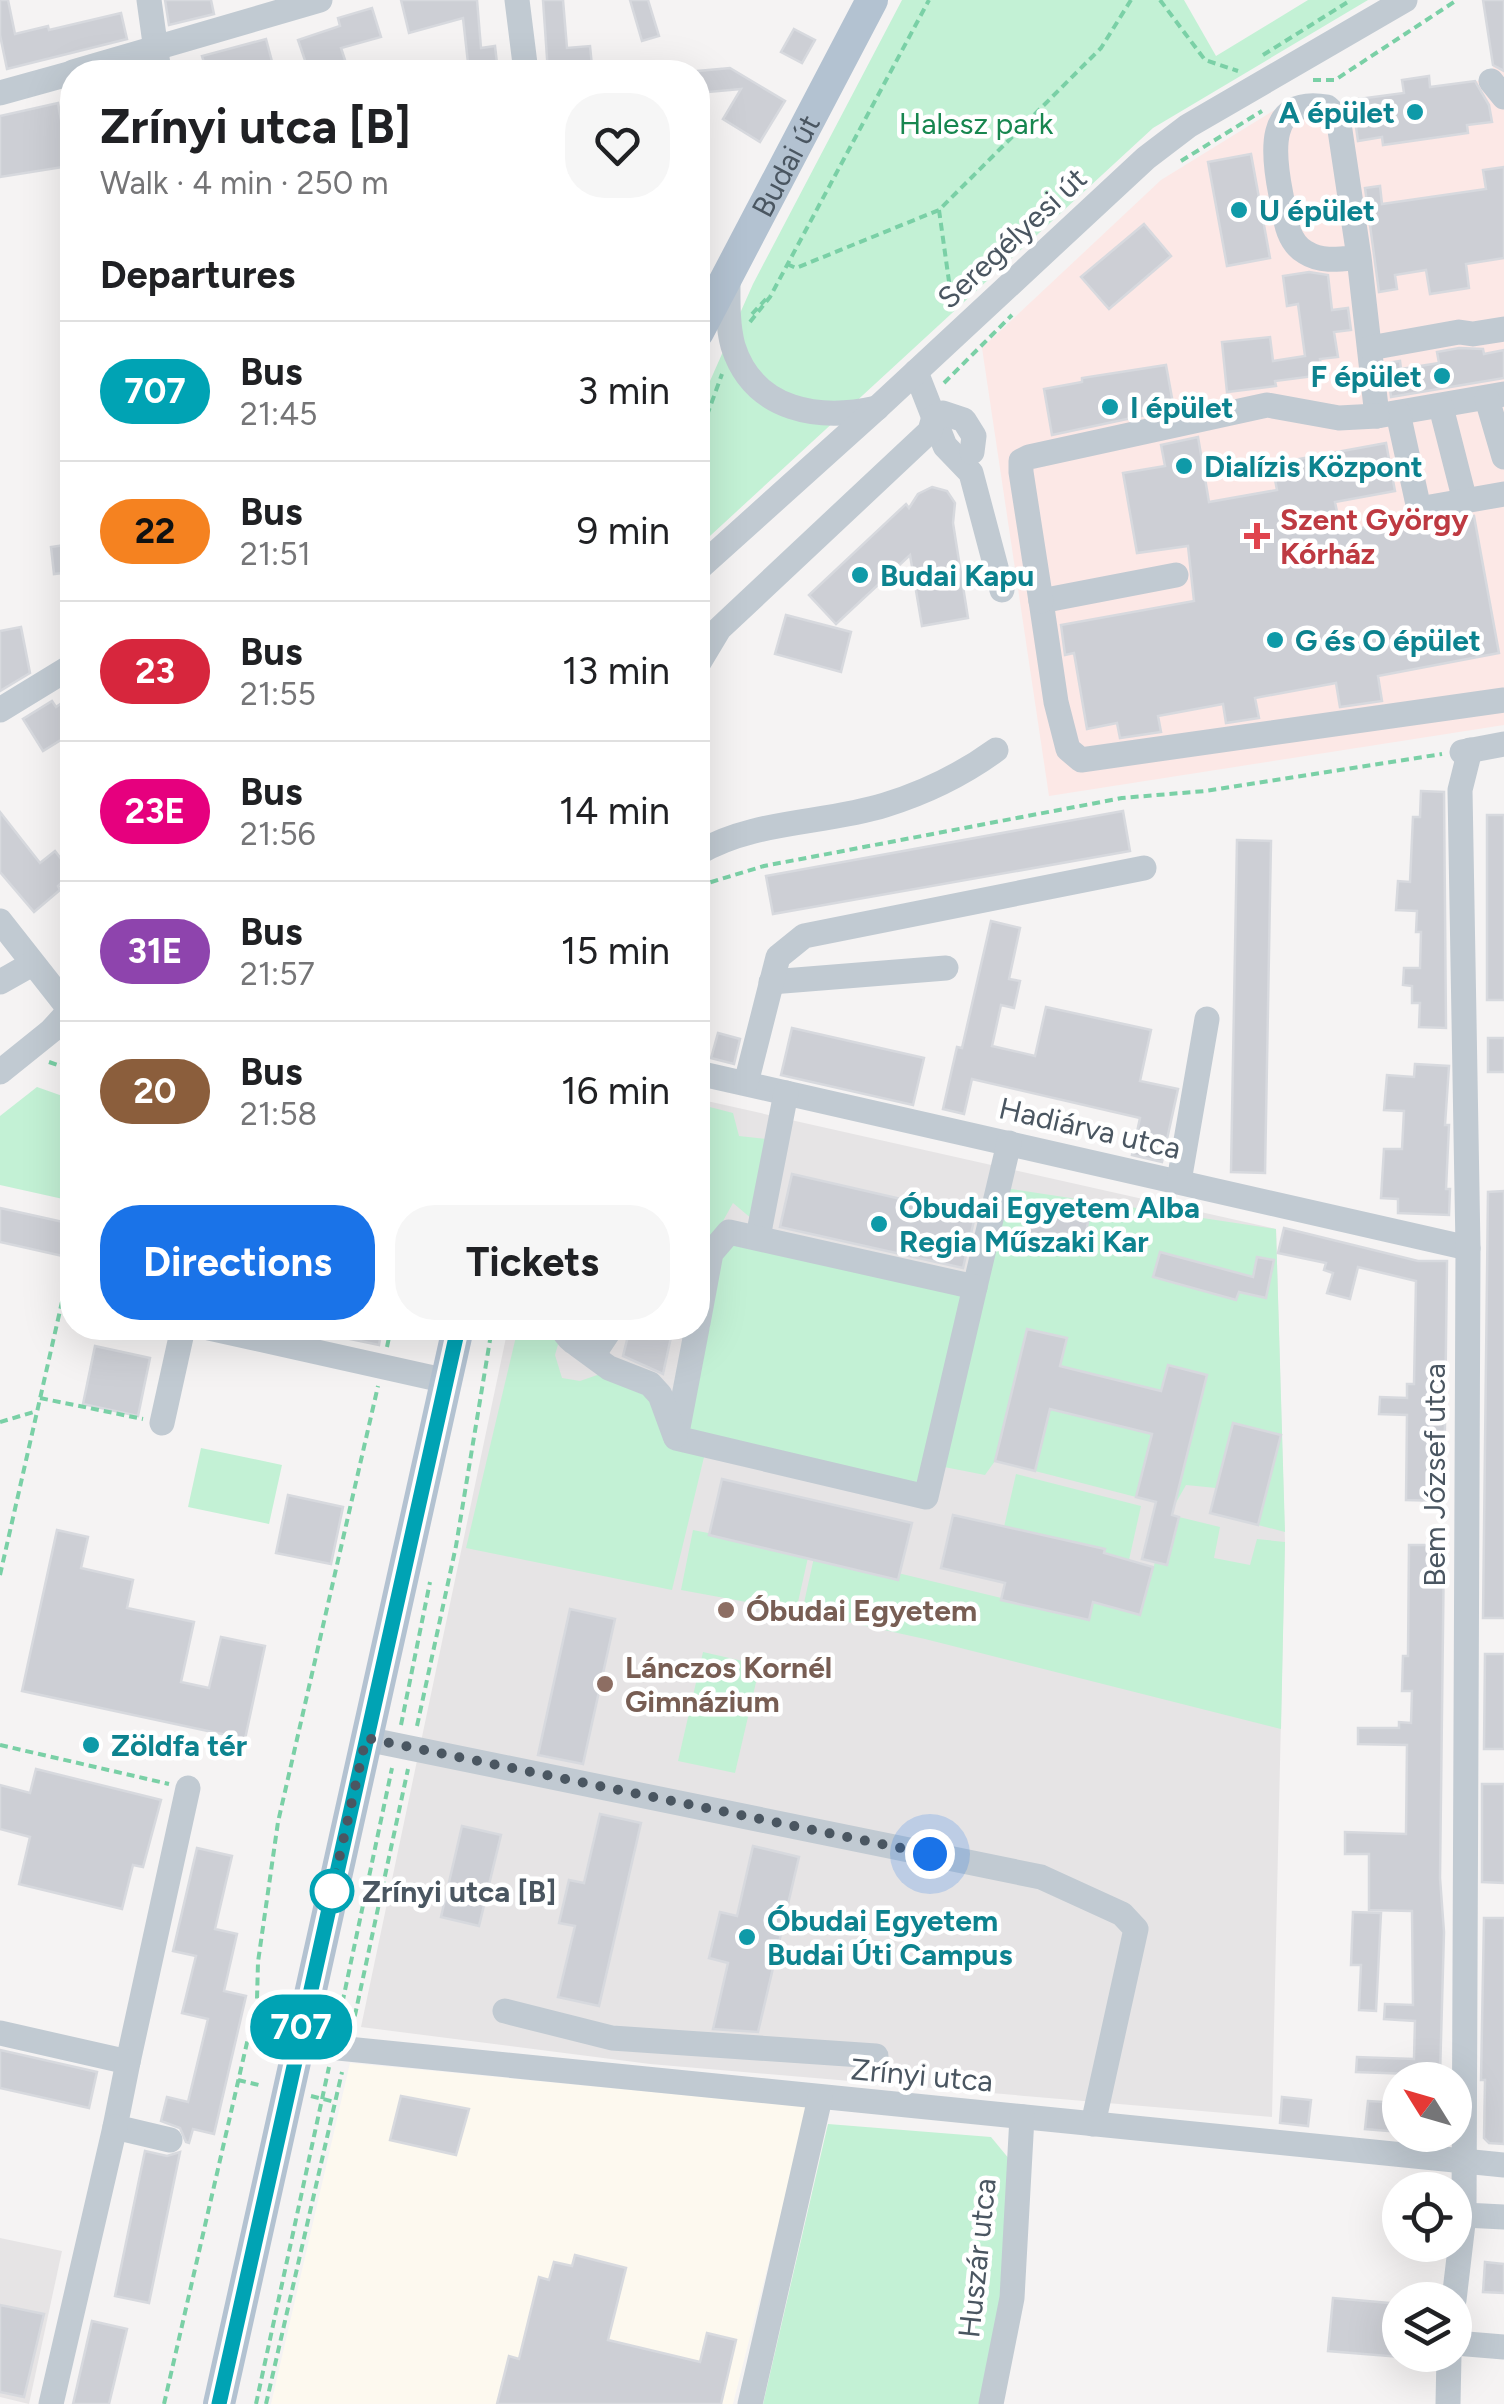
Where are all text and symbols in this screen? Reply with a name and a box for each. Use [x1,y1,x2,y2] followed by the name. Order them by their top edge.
[565,93,670,198] button: heart
[1279,94,1395,131] place label: A épület
[100,97,411,155] text: Zrínyi utca [B]
[1404,101,1426,123] marker: A épület
[899,105,1054,142] park label: Halesz park
[743,108,827,223] street label: Budai út
[930,160,1094,316] street label: Seregélyesi út
[100,164,388,202] text: Walk · 4 min · 250 m
[1259,192,1375,229] place label: U épület
[1228,199,1250,221] marker: U épület
[100,252,295,298] text: Departures
[240,349,303,395] text: Bus
[1310,358,1422,395] place label: F épület
[1431,365,1453,387] marker: F épület
[578,368,670,414] text: 3 min
[124,370,186,412] text: 707
[1130,389,1234,426] place label: I épület
[240,395,317,433] text: 21:45
[1099,396,1121,418] marker: I épület
[1204,448,1423,485] place label: Dialízis Központ
[1173,455,1195,477] marker: Dialízis Központ
[240,489,303,535] text: Bus
[1280,501,1469,572] place label: Szent György Kórház
[577,508,670,554] text: 9 min
[135,510,175,552] text: 22
[1244,523,1270,549] marker: Szent György Kórház
[240,535,311,573] text: 21:51
[880,557,1034,594] place label: Budai Kapu
[849,564,871,586] marker: Budai Kapu
[1295,622,1481,659] place label: G és O épület
[240,629,303,675] text: Bus
[1264,629,1286,651] marker: G és O épület
[562,648,670,694] text: 13 min
[135,650,175,692] text: 23
[240,675,316,713] text: 21:55
[240,769,303,815] text: Bus
[559,788,670,834] text: 14 min
[125,790,185,832] text: 23E
[240,815,316,853] text: 21:56
[240,909,303,955] text: Bus
[561,928,670,974] text: 15 min
[128,930,182,972] text: 31E
[240,955,315,993] text: 21:57
[240,1049,303,1095] text: Bus
[561,1068,670,1114] text: 16 min
[134,1070,176,1112] text: 20
[996,1089,1184,1167] street label: Hadiárva utca
[240,1095,317,1133] text: 21:58
[899,1189,1200,1260] place label: Óbudai Egyetem Alba Regia Műszaki Kar
[100,1205,375,1320] button: Directions
[395,1205,670,1320] button: Tickets
[868,1213,890,1235] marker: Óbudai Egyetem Alba Regia Műszaki Kar
[1416,1363,1453,1587] street label: Bem József utca
[746,1592,977,1629] place label: Óbudai Egyetem
[715,1599,737,1621] marker: Óbudai Egyetem
[625,1649,832,1720] place label: Lánczos Kornél Gimnázium
[594,1673,616,1695] marker: Lánczos Kornél Gimnázium
[111,1727,247,1764] place label: Zöldfa tér
[80,1734,102,1756] marker: Zöldfa tér
[905,1829,955,1879] your location
[311,1870,353,1912] marker: Zrínyi utca [B]
[362,1873,556,1910] place label: Zrínyi utca [B]
[767,1902,1012,1973] place label: Óbudai Egyetem Budai Úti Campus
[736,1926,758,1948] marker: Óbudai Egyetem Budai Úti Campus
[244,1994,358,2060] line badge: 707
[270,2006,332,2048] text: 707
[849,2050,995,2100] street label: Zrínyi utca
[1382,2062,1472,2152] north arrow
[1382,2062,1472,2372] map controls
[1382,2172,1472,2262] button: locate
[950,2176,1004,2340] street label: Huszár utca
[1382,2282,1472,2372] button: layers

